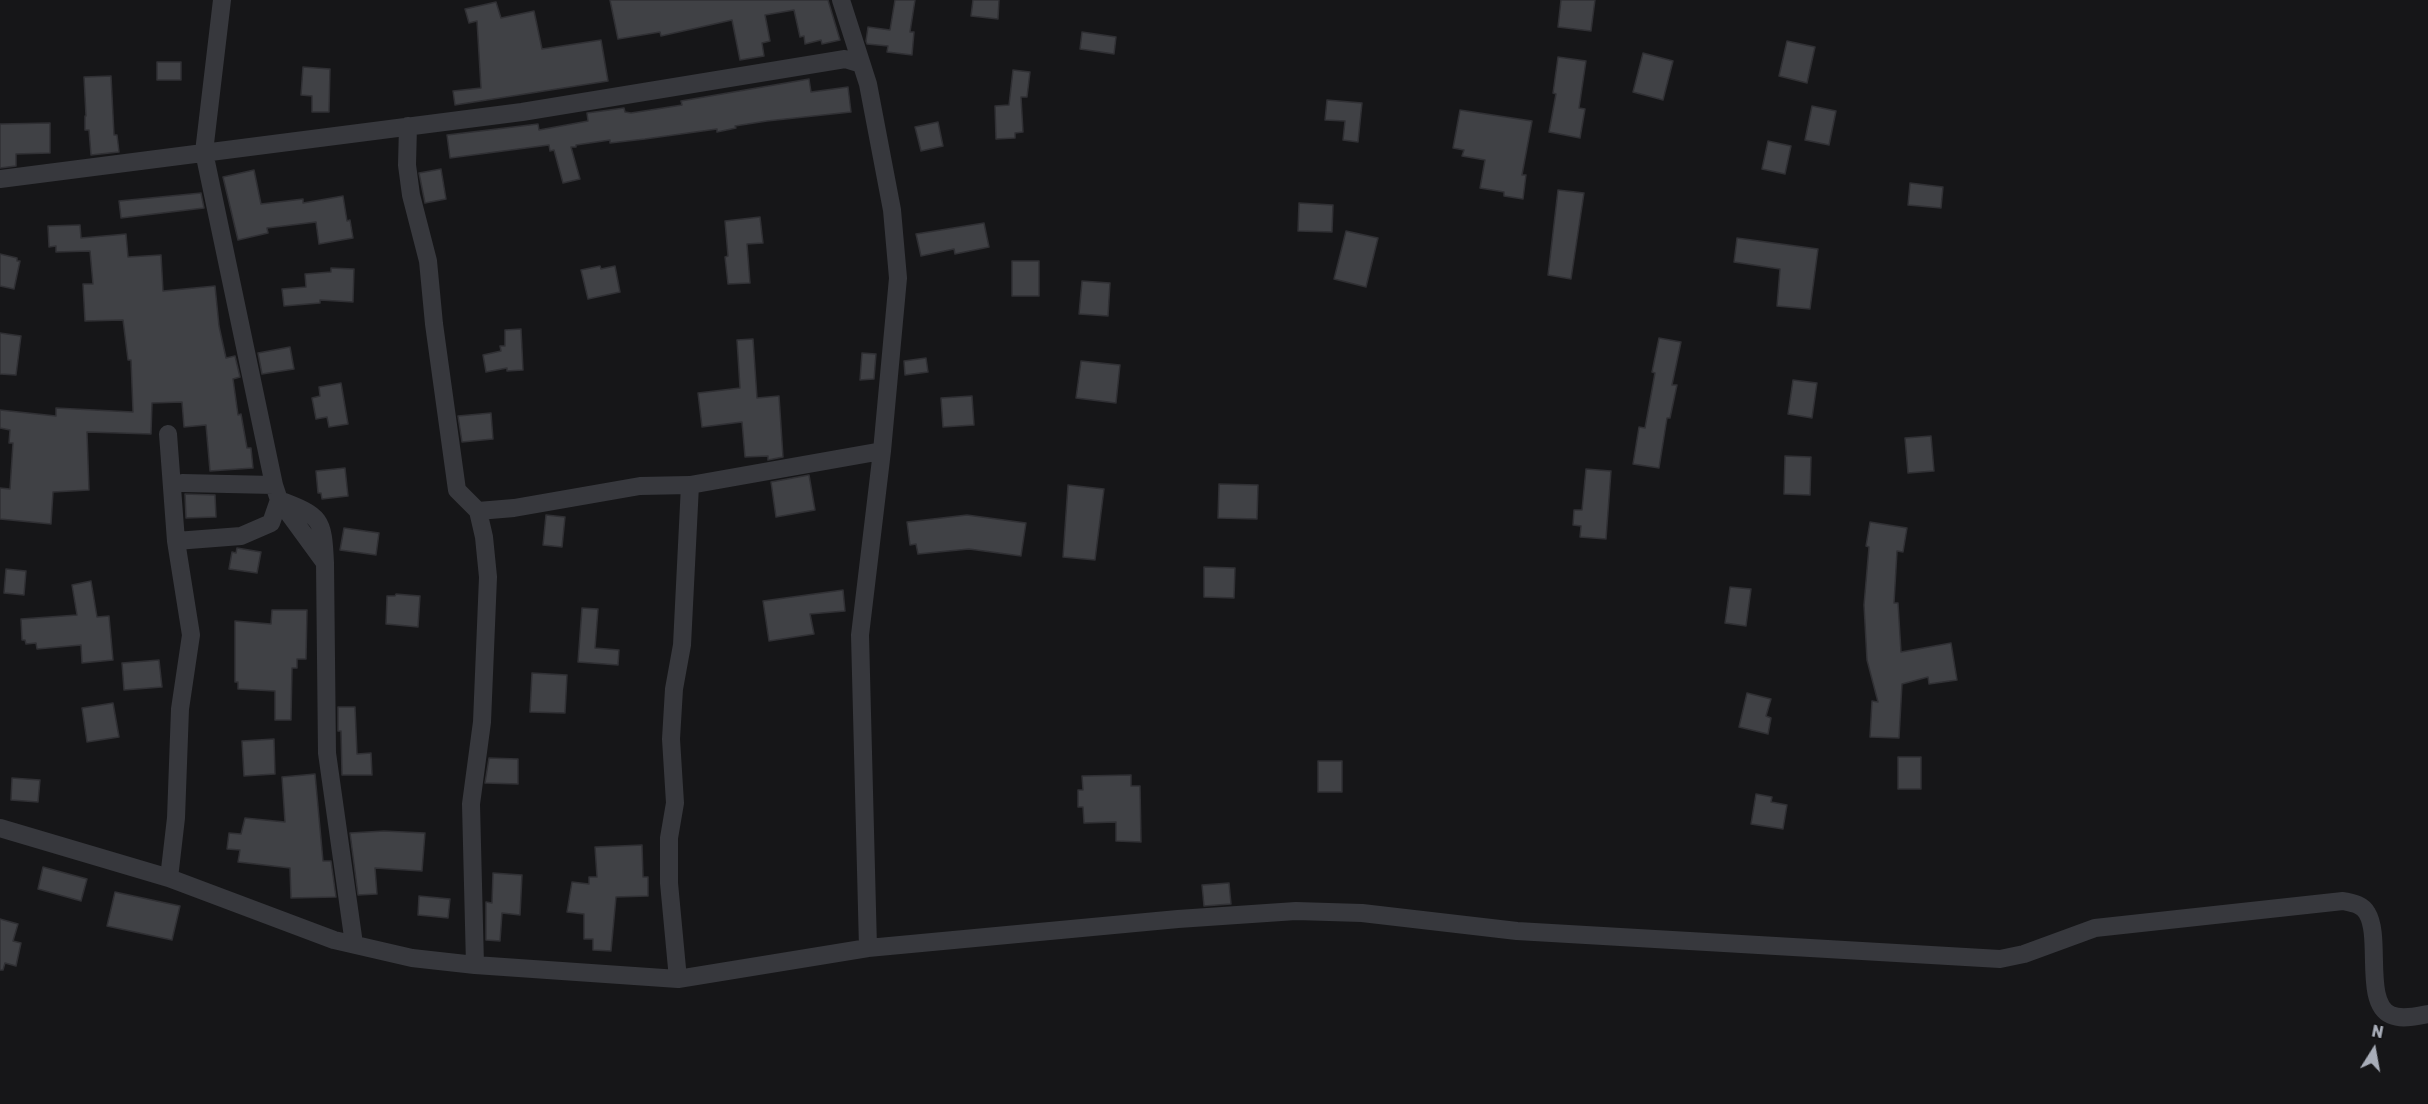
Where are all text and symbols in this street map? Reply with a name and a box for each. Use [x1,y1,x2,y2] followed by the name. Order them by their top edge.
[2344,1020,2404,1080] north arrow
[2370,1021,2385,1042] text: N

